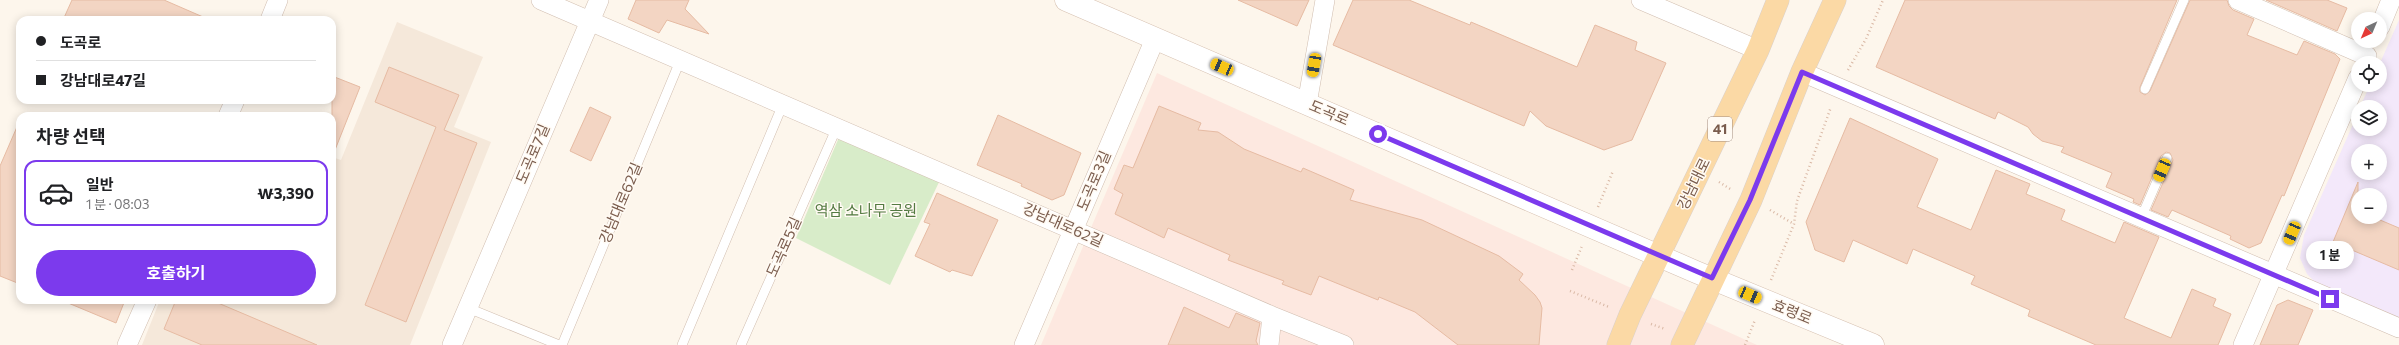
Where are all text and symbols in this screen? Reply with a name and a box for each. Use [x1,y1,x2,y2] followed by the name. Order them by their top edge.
[2351,12,2387,48] north arrow
[2351,12,2387,224] map controls
[60,33,101,51] text: 도곡로
[1306,52,1322,78] car
[2351,56,2387,92] button: locate
[1209,57,1235,77] car
[60,71,146,89] text: 강남대로47길
[1307,96,1352,128] street label: 도곡로
[2351,100,2387,136] button: layers
[1708,117,1732,141] road number: 41
[511,121,553,186] street label: 도곡로7길
[36,125,106,147] text: 차량 선택
[1369,125,1387,143] route start
[2351,144,2387,180] button: +
[1072,148,1114,213] street label: 도곡로3길
[1673,155,1713,212] street label: 강남대로
[2152,157,2172,183] car
[595,159,645,246] street label: 강남대로62길
[38,175,74,211] icon: car
[86,175,114,193] text: 일반
[258,184,314,202] text: ₩3,390
[2351,188,2387,224] button: −
[86,196,149,212] text: 1 분 · 08:03
[1020,198,1107,250] street label: 강남대로62길
[815,201,917,219] park label: 역삼 소나무 공원
[762,214,804,279] street label: 도곡로5길
[2282,220,2302,246] car
[2306,241,2354,269] callout: 1 분
[2320,247,2340,263] text: 1 분
[36,250,316,296] button: 호출하기
[1737,285,1763,305] car
[2321,290,2339,308] route end
[1770,295,1815,327] street label: 효령로

